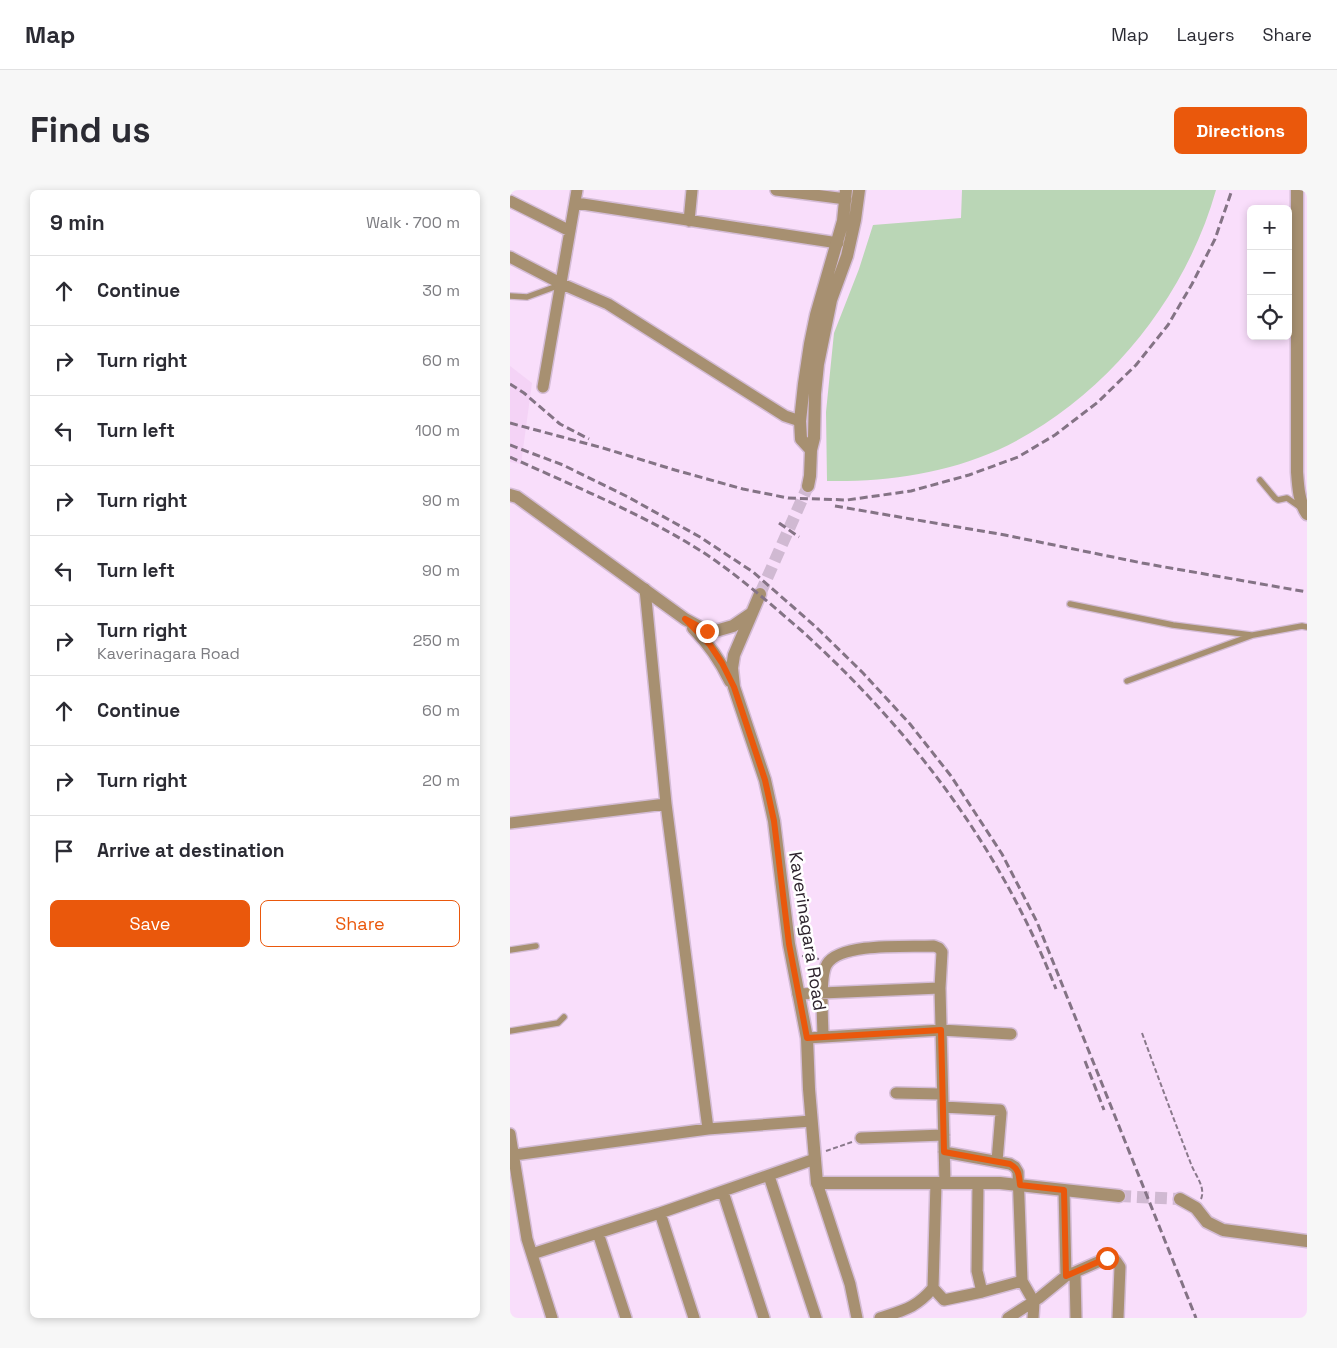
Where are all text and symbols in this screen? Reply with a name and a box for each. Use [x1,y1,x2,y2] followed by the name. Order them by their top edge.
[25,19,75,50] text: Map
[1111,23,1149,46] text: Map
[1177,23,1234,46] text: Layers
[1262,23,1312,46] text: Share
[1174,107,1307,154] button: Directions
[30,108,151,152] text: Find us
[1247,205,1292,340] map controls
[1247,205,1292,250] button: +
[50,209,105,236] text: 9 min
[366,212,460,233] text: Walk · 700 m
[1247,250,1292,295] button: −
[50,277,78,305] icon: ahead
[97,278,180,303] text: Continue
[422,280,460,301] text: 30 m
[1247,295,1292,340] button: locate
[50,347,78,375] icon: right
[97,348,187,373] text: Turn right
[422,350,460,371] text: 60 m
[50,417,78,445] icon: left
[97,418,175,443] text: Turn left
[415,420,460,441] text: 100 m
[50,487,78,515] icon: right
[97,488,187,513] text: Turn right
[422,490,460,511] text: 90 m
[50,557,78,585] icon: left
[97,558,175,583] text: Turn left
[422,560,460,581] text: 90 m
[97,618,187,643] text: Turn right
[696,620,719,643] route end
[50,627,78,655] icon: right
[413,630,460,651] text: 250 m
[97,643,240,664] text: Kaverinagara Road
[50,697,78,725] icon: ahead
[97,698,180,723] text: Continue
[422,700,460,721] text: 60 m
[50,767,78,795] icon: right
[97,768,187,793] text: Turn right
[422,770,460,791] text: 20 m
[50,837,78,865] icon: arrive
[97,838,285,863] text: Arrive at destination
[784,850,832,1012] street label: Kaverinagara Road
[50,900,250,947] button: Save
[260,900,460,947] button: Share
[1096,1247,1119,1270] route start

